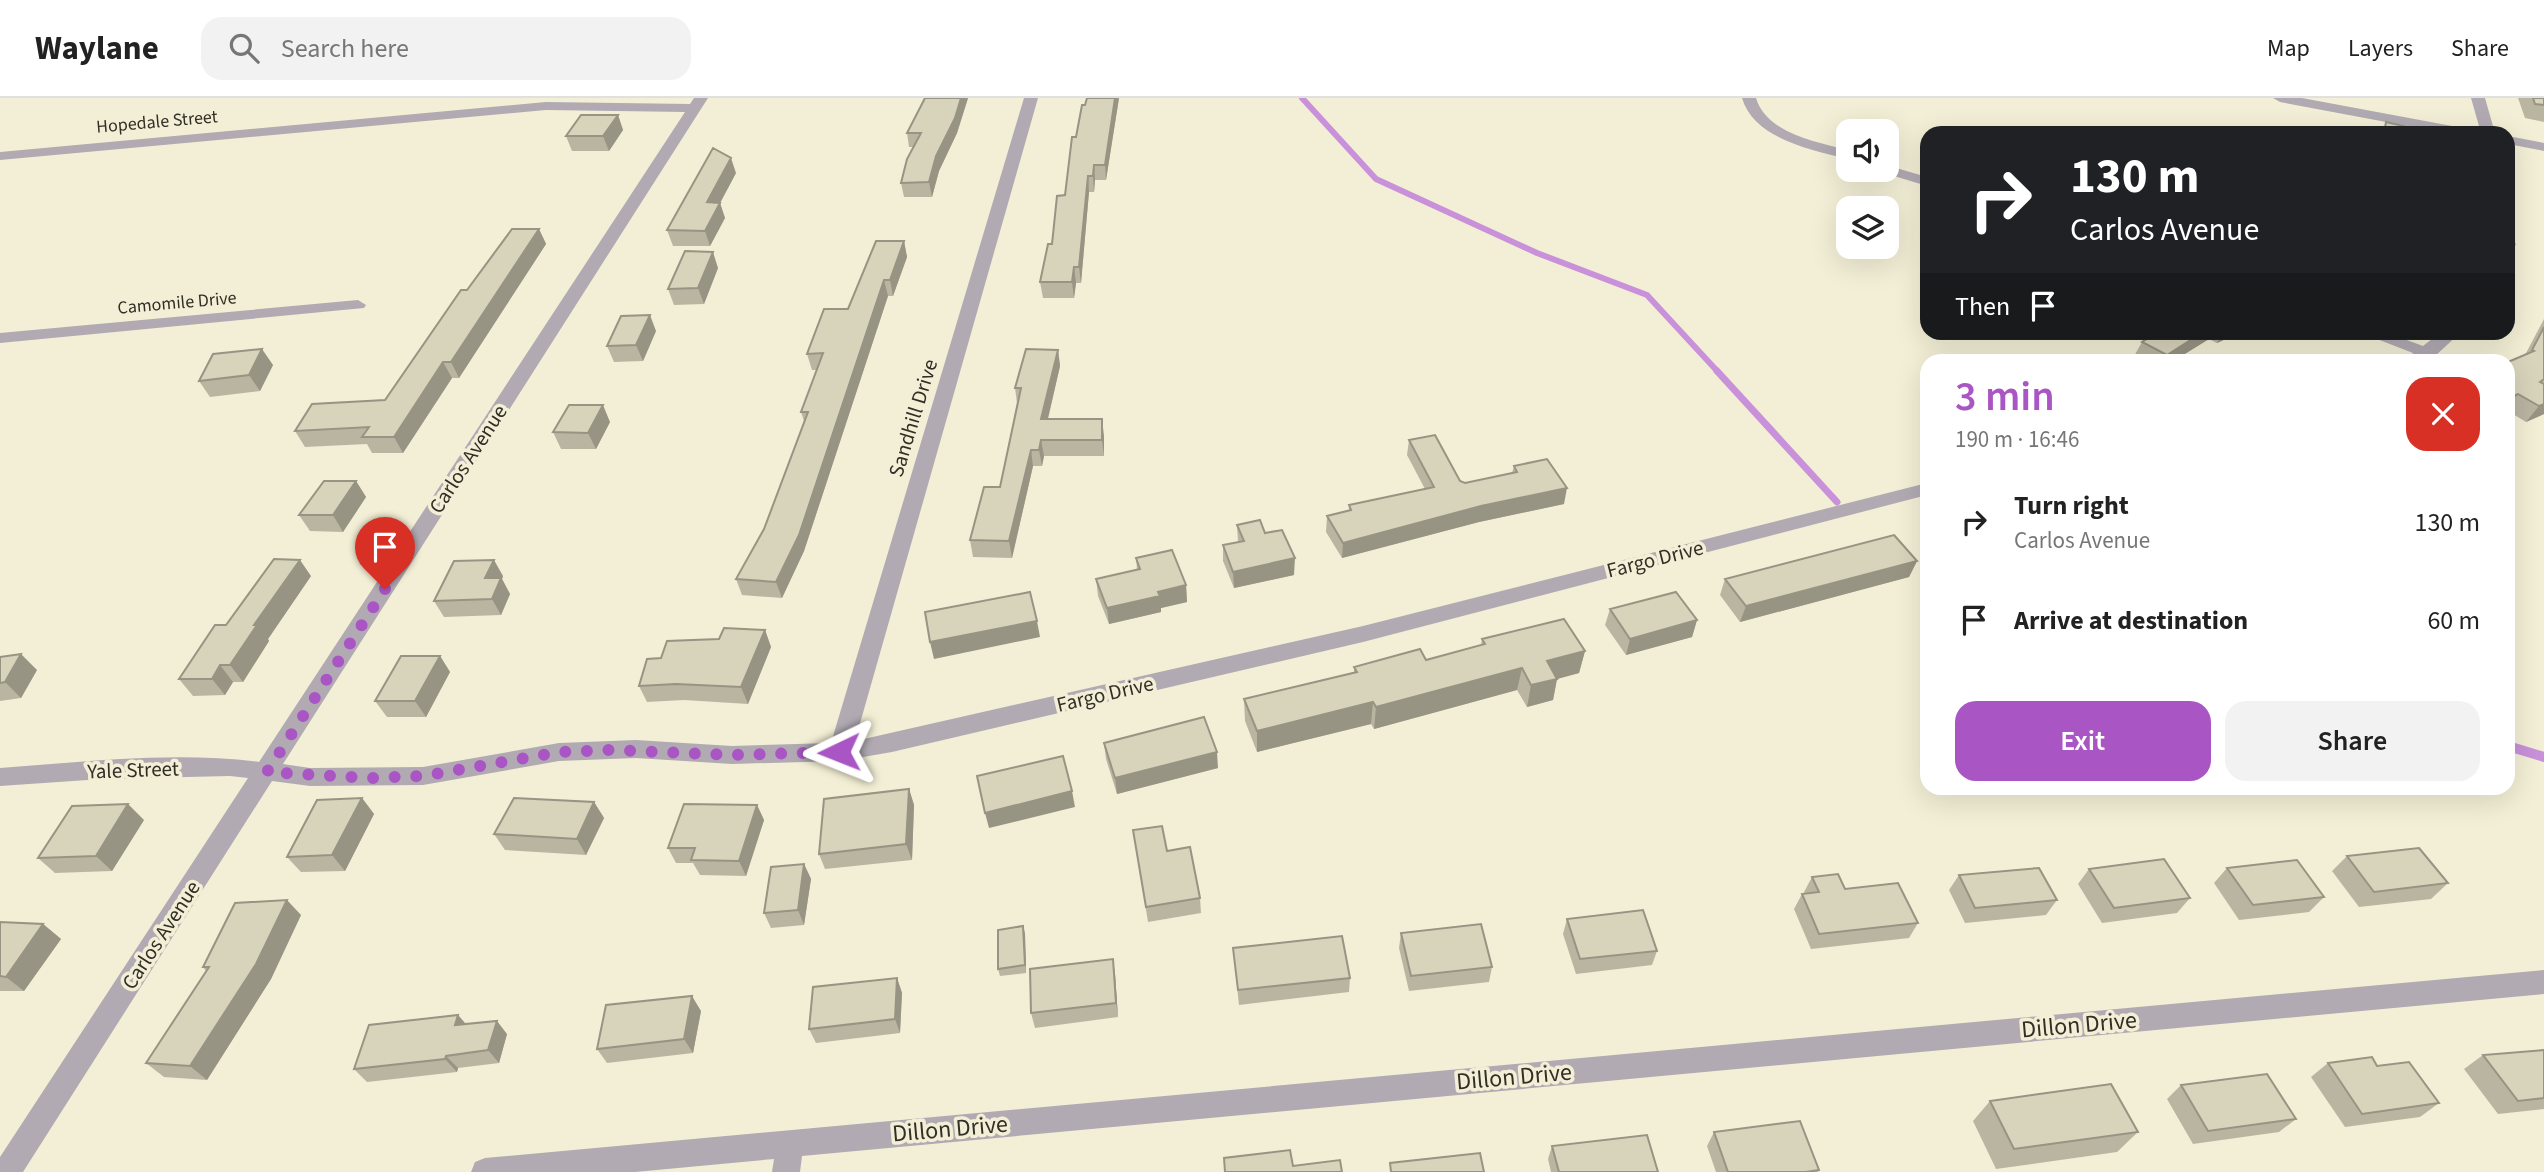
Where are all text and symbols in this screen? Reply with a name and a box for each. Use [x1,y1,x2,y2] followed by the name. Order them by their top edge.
[201,17,691,80] search box
[35,25,159,72] text: Waylane
[225,29,263,67] icon: search
[281,30,409,67] text: Search here
[2267,31,2310,66] text: Map
[2348,31,2413,66] text: Layers
[2451,31,2509,66] text: Share
[95,104,219,140] street label: Hopedale Street
[1836,119,1899,259] map controls
[1836,119,1899,182] button: sound
[2070,142,2199,212] text: 130 m
[1955,154,2046,245] icon: right
[1836,196,1899,259] button: layers
[2070,207,2259,253] text: Carlos Avenue
[116,285,238,321] street label: Camomile Drive
[2024,287,2062,325] icon: arrive
[1955,288,2010,325] text: Then
[881,355,945,481] street label: Sandhill Drive
[1955,367,2055,427] text: 3 min
[2406,377,2480,451] button: close
[422,399,514,519] street label: Carlos Avenue
[1955,423,2079,456] text: 190 m · 16:46
[2014,487,2129,524] text: Turn right
[1955,503,1993,541] icon: right
[2414,504,2480,541] text: 130 m
[355,517,415,589] pin
[2014,524,2150,557] text: Carlos Avenue
[366,528,404,566] icon: arrive
[1603,533,1707,585] street label: Fargo Drive
[1955,601,1993,639] icon: arrive
[2014,602,2248,639] text: Arrive at destination
[2427,602,2480,639] text: 60 m
[1054,668,1156,720] street label: Fargo Drive
[1955,701,2211,781] button: Exit
[2225,701,2480,781] button: Share
[802,715,876,789] position arrow
[86,753,179,787] street label: Yale Street
[115,875,207,995] street label: Carlos Avenue
[2020,1003,2138,1047] street label: Dillon Drive
[1455,1055,1573,1099] street label: Dillon Drive
[891,1107,1009,1151] street label: Dillon Drive

